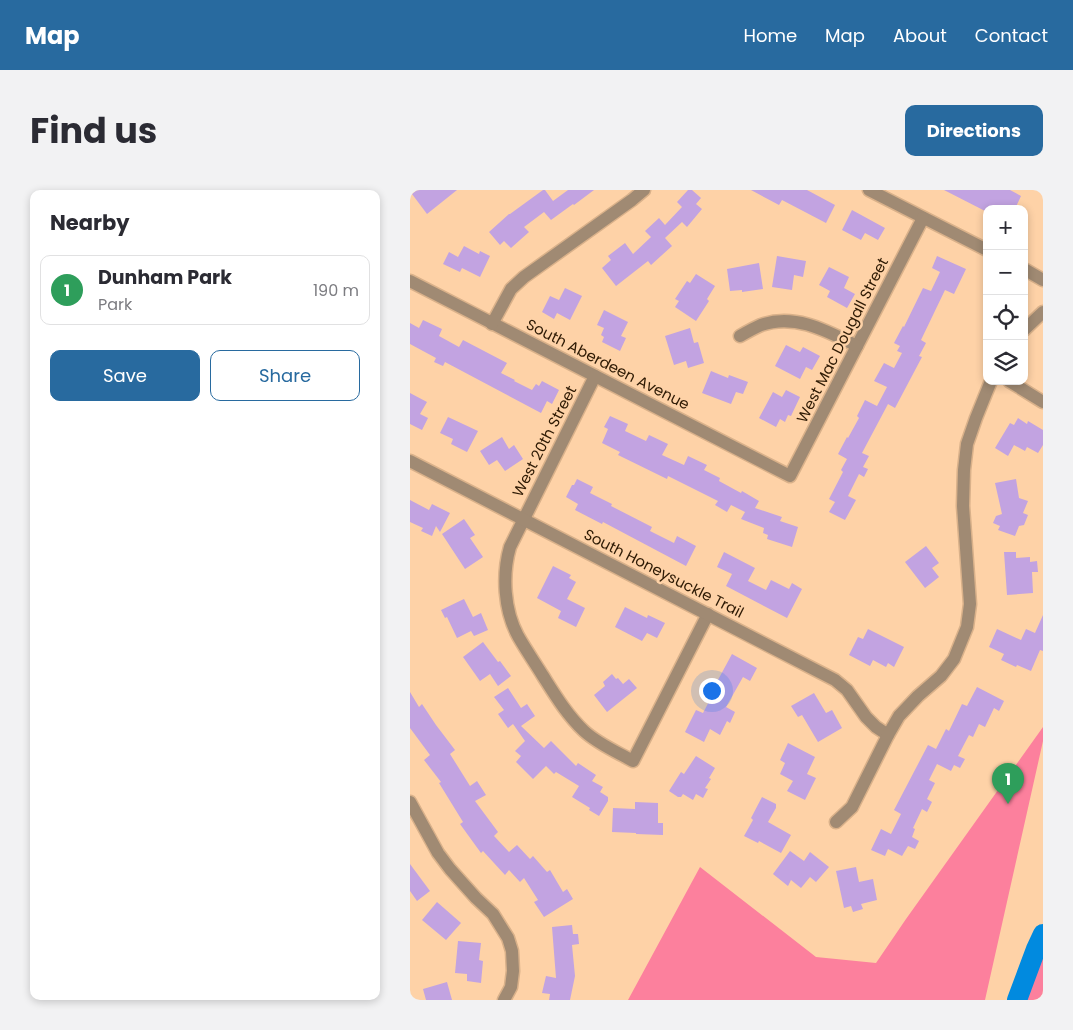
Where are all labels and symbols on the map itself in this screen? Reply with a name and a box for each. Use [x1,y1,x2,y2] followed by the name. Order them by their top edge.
[791,254,893,426] street label: West Mac Dougall Street
[523,314,693,414] street label: South Aberdeen Avenue
[507,382,581,500] street label: West 20th Street
[580,523,748,623] street label: South Honeysuckle Trail
[699,678,725,704] your location
[992,763,1024,804] pin: 1

